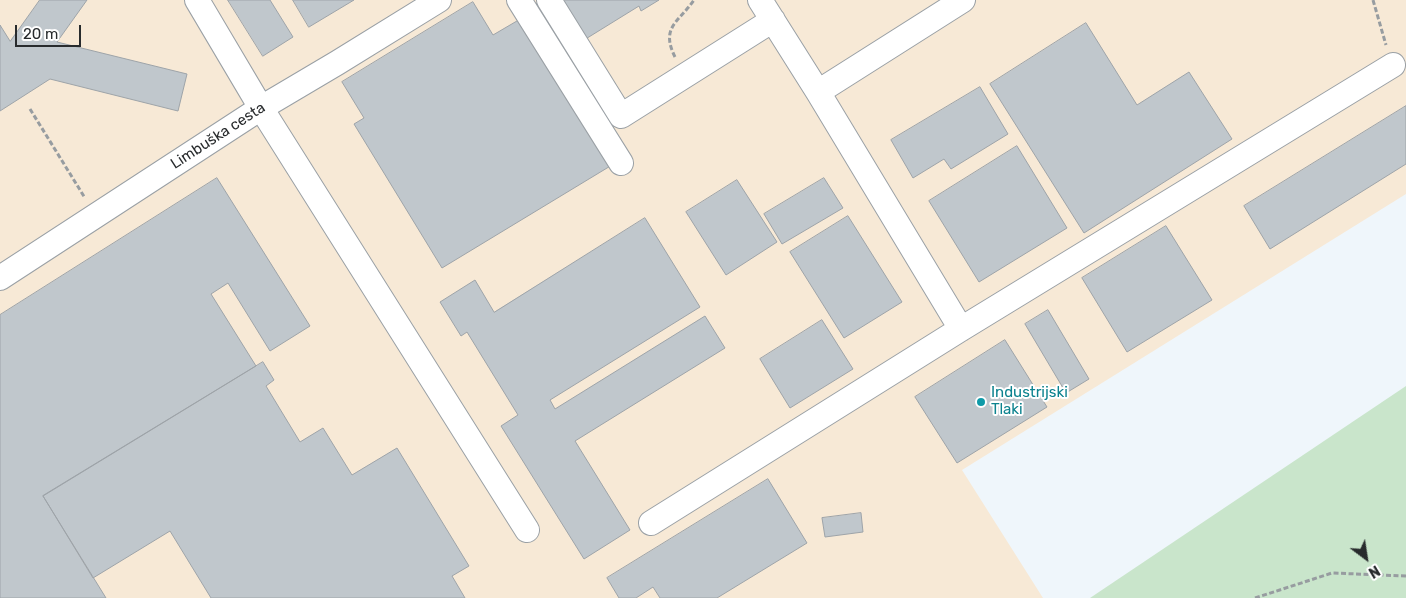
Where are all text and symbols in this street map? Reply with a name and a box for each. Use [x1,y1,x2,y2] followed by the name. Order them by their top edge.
[18,15,84,47] scale bar
[23,25,58,43] text: 20 m
[167,99,269,173] street label: Limbuška cesta
[991,384,1068,419] place label: Industrijski Tlaki
[975,396,987,408] marker: Industrijski Tlaki
[1341,533,1391,583] north arrow
[1365,561,1383,581] text: N

